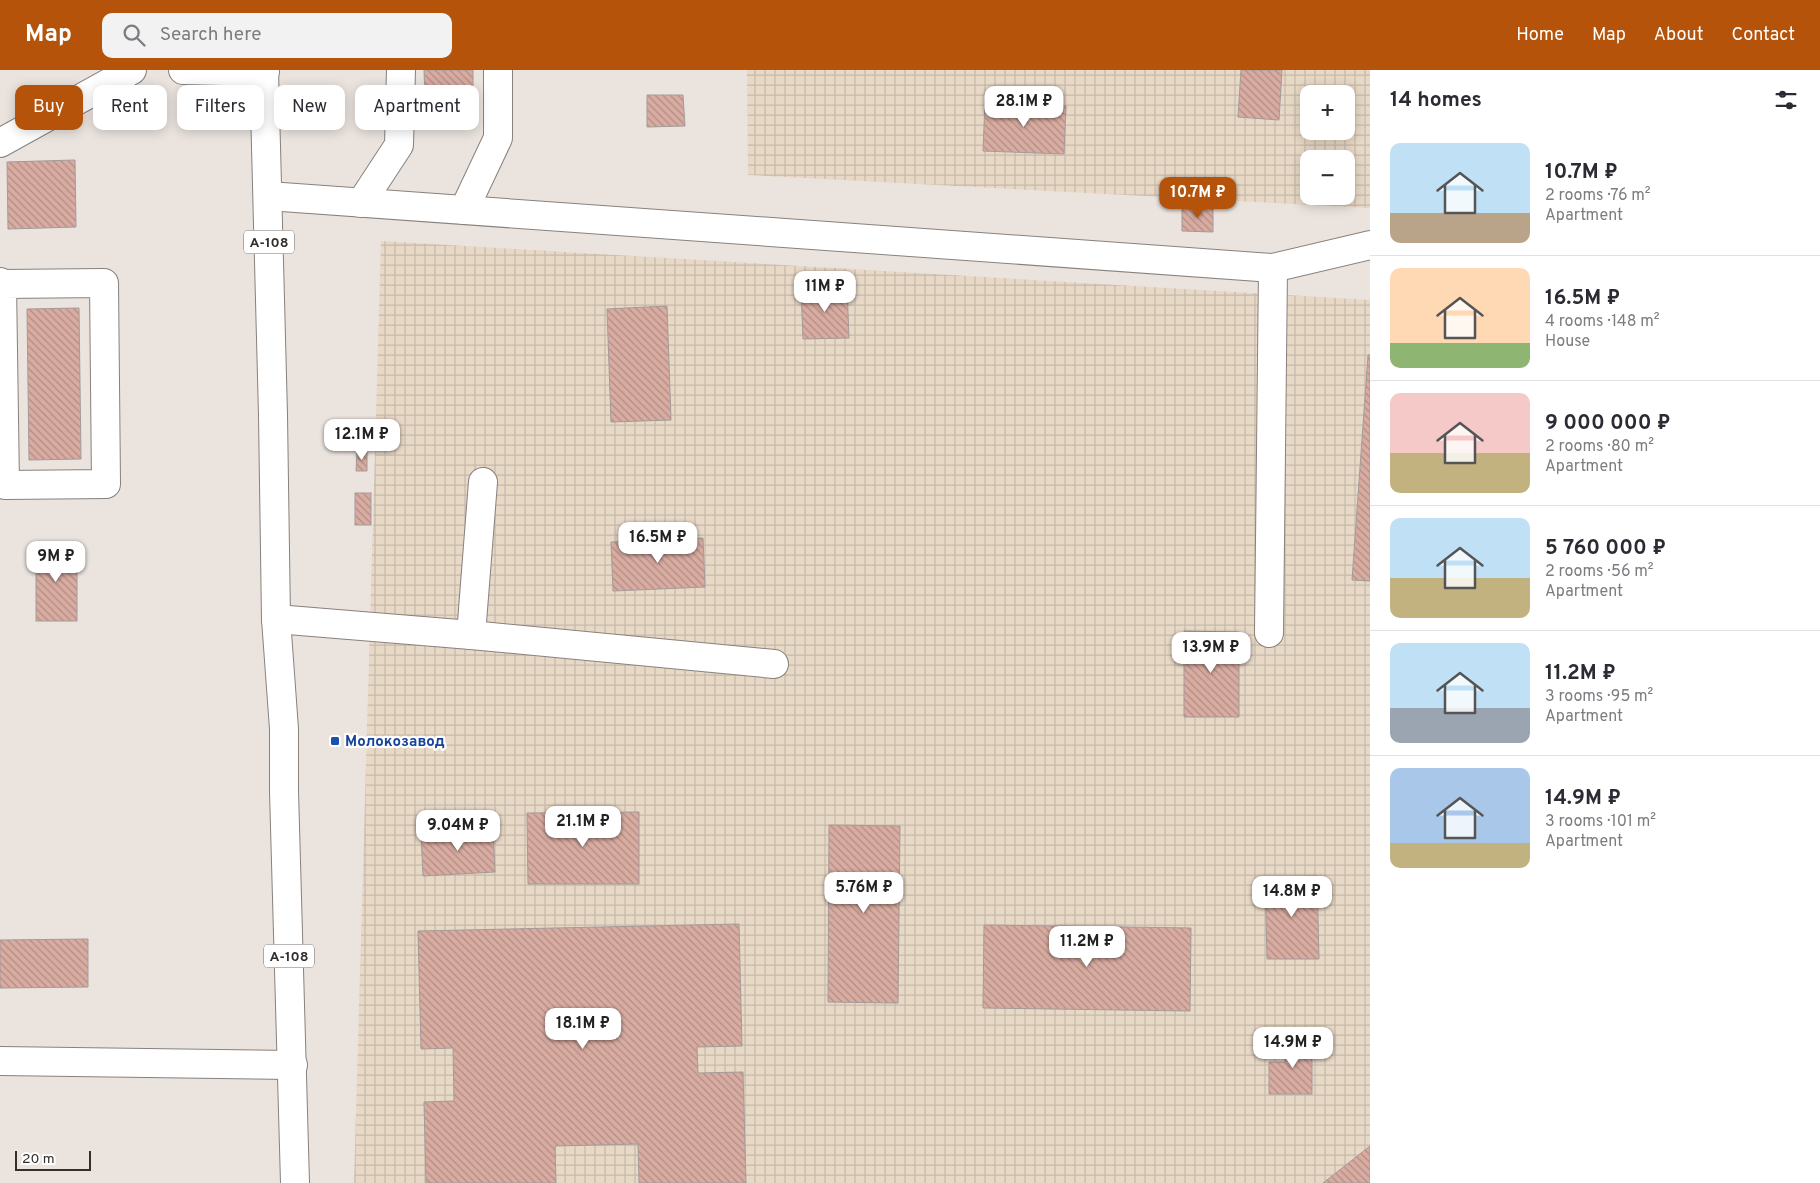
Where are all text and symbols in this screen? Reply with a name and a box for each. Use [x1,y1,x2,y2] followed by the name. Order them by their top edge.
[102,13,452,58] search box
[25,20,72,50] text: Map
[120,21,148,49] icon: search
[160,23,261,47] text: Search here
[1516,24,1564,47] text: Home
[1592,24,1626,47] text: Map
[1654,24,1703,47] text: About
[1731,24,1795,47] text: Contact
[15,85,83,130] chip: Buy
[93,85,167,130] chip: Rent
[177,85,264,130] chip: Filters
[274,85,345,130] chip: New
[355,85,479,130] chip: Apartment
[978,85,1070,128] pin: 28.1M ₽
[1300,85,1355,205] map controls
[1300,85,1355,140] button: +
[1772,86,1800,114] icon: filters
[1390,87,1482,114] text: 14 homes
[995,92,1053,112] text: 28.1M ₽
[1300,150,1355,205] button: −
[1545,159,1618,186] text: 10.7M ₽
[1430,163,1490,223] icon: home
[1152,176,1244,219] pin: 10.7M ₽
[1170,183,1226,203] text: 10.7M ₽
[1545,186,1651,206] text: 2 rooms · 76 m²
[1545,206,1623,226] text: Apartment
[244,230,294,253] road number: А-108
[790,270,860,313] pin: 11M ₽
[805,277,845,297] text: 11M ₽
[1545,285,1620,312] text: 16.5M ₽
[1430,288,1490,348] icon: home
[1545,312,1660,332] text: 4 rooms · 148 m²
[1545,332,1590,352] text: House
[1545,410,1671,437] text: 9 000 000 ₽
[1430,413,1490,473] icon: home
[316,418,408,461] pin: 12.1M ₽
[335,425,389,445] text: 12.1M ₽
[1545,437,1654,457] text: 2 rooms · 80 m²
[1545,457,1623,477] text: Apartment
[612,522,704,564] pin: 16.5M ₽
[629,528,687,548] text: 16.5M ₽
[1545,535,1666,562] text: 5 760 000 ₽
[1430,538,1490,598] icon: home
[26,540,86,583] pin: 9M ₽
[37,547,75,567] text: 9M ₽
[1545,562,1654,582] text: 2 rooms · 56 m²
[1545,582,1623,602] text: Apartment
[1165,632,1257,674] pin: 13.9M ₽
[1183,638,1239,658] text: 13.9M ₽
[1545,660,1616,687] text: 11.2M ₽
[1430,663,1490,723] icon: home
[1545,687,1653,707] text: 3 rooms · 95 m²
[1545,707,1623,727] text: Apartment
[345,733,445,752] place label: Молокозавод
[329,735,341,747] marker: Молокозавод
[1545,785,1621,812] text: 14.9M ₽
[1430,788,1490,848] icon: home
[537,806,629,848] pin: 21.1M ₽
[412,810,504,852] pin: 9.04M ₽
[556,812,610,832] text: 21.1M ₽
[1545,812,1656,832] text: 3 rooms · 101 m²
[427,816,489,836] text: 9.04M ₽
[1545,832,1623,852] text: Apartment
[818,872,910,914] pin: 5.76M ₽
[1246,876,1338,918] pin: 14.8M ₽
[835,878,893,898] text: 5.76M ₽
[1263,882,1321,902] text: 14.8M ₽
[1041,926,1133,968] pin: 11.2M ₽
[1060,932,1114,952] text: 11.2M ₽
[264,944,314,968] road number: А-108
[537,1008,629,1050] pin: 18.1M ₽
[556,1014,610,1034] text: 18.1M ₽
[1247,1026,1339,1069] pin: 14.9M ₽
[1264,1033,1322,1053] text: 14.9M ₽
[15,1148,91,1171] scale bar
[22,1151,55,1168] text: 20 m

